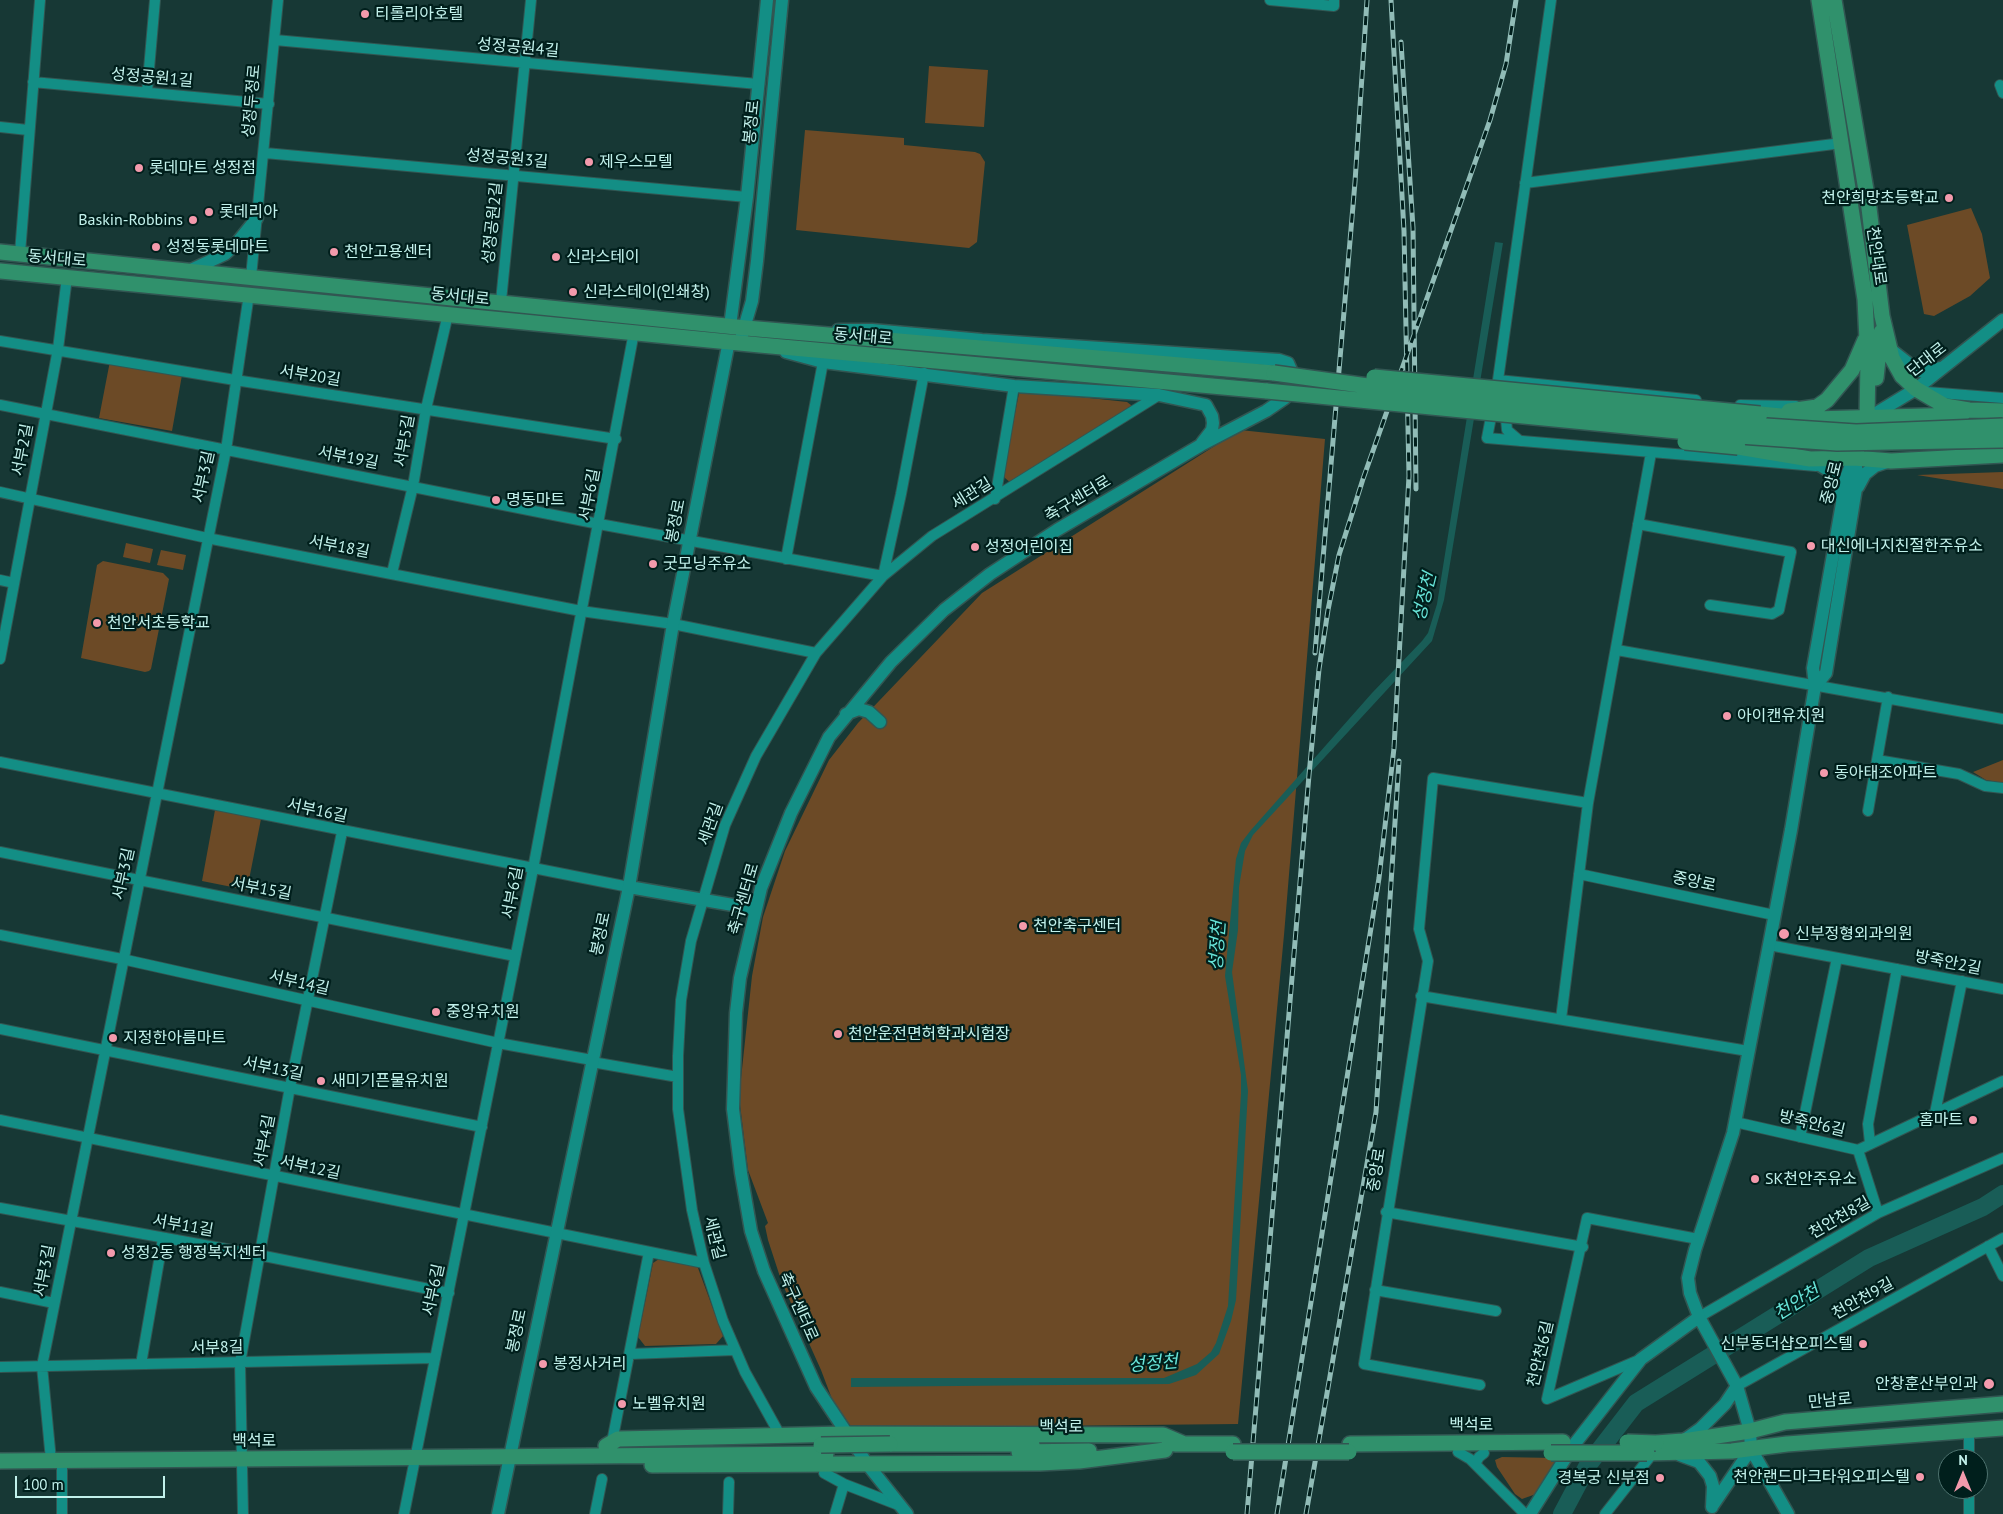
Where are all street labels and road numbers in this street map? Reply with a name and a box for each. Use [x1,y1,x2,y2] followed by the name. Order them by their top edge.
[476,35,560,61] street label: 성정공원4길
[239,64,265,138] street label: 성정두정로
[110,65,194,91] street label: 성정공원1길
[740,99,764,145] street label: 봉정로
[465,146,549,172] street label: 성정공원3길
[479,181,507,265] street label: 성정공원2길
[1862,226,1890,286] street label: 천안대로
[27,247,87,271] street label: 동서대로
[430,284,490,310] street label: 동서대로
[833,325,893,349] street label: 동서대로
[1904,339,1950,381] street label: 단대로
[278,362,342,390] street label: 서부20길
[391,413,419,469] street label: 서부5길
[9,422,37,478] street label: 서부2길
[316,443,380,473] street label: 서부19길
[189,449,219,505] street label: 서부3길
[1817,459,1847,507] street label: 중앙로
[576,467,604,523] street label: 서부6길
[1042,472,1114,526] street label: 축구센터로
[948,474,996,514] street label: 세관길
[662,497,690,545] street label: 봉정로
[307,532,371,562] street label: 서부18길
[285,795,349,827] street label: 서부16길
[694,800,728,848] street label: 세관길
[109,846,139,902] street label: 서부3길
[725,861,763,937] street label: 축구센터로
[499,865,527,921] street label: 서부6길
[1670,868,1718,896] street label: 중앙로
[229,874,293,904] street label: 서부15길
[587,910,615,958] street label: 봉정로
[1913,947,1983,979] street label: 방죽안2길
[267,967,331,999] street label: 서부14길
[241,1053,305,1085] street label: 서부13길
[1777,1107,1847,1141] street label: 방죽안6길
[251,1113,279,1169] street label: 서부4길
[1364,1147,1390,1193] street label: 중앙로
[278,1152,342,1184] street label: 서부12길
[1806,1193,1874,1243] street label: 천안천8길
[151,1211,215,1241] street label: 서부11길
[699,1214,729,1262] street label: 세관길
[31,1243,59,1299] street label: 서부3길
[419,1262,449,1318] street label: 서부6길
[774,1269,822,1345] street label: 축구센터로
[1829,1274,1897,1324] street label: 천안천9길
[503,1307,531,1355] street label: 봉정로
[1524,1319,1558,1389] street label: 천안천6길
[190,1338,244,1358] street label: 서부8길
[1807,1390,1853,1412] street label: 만남로
[1449,1415,1493,1435] street label: 백석로
[1039,1417,1083,1437] street label: 백석로
[232,1431,276,1451] street label: 백석로

